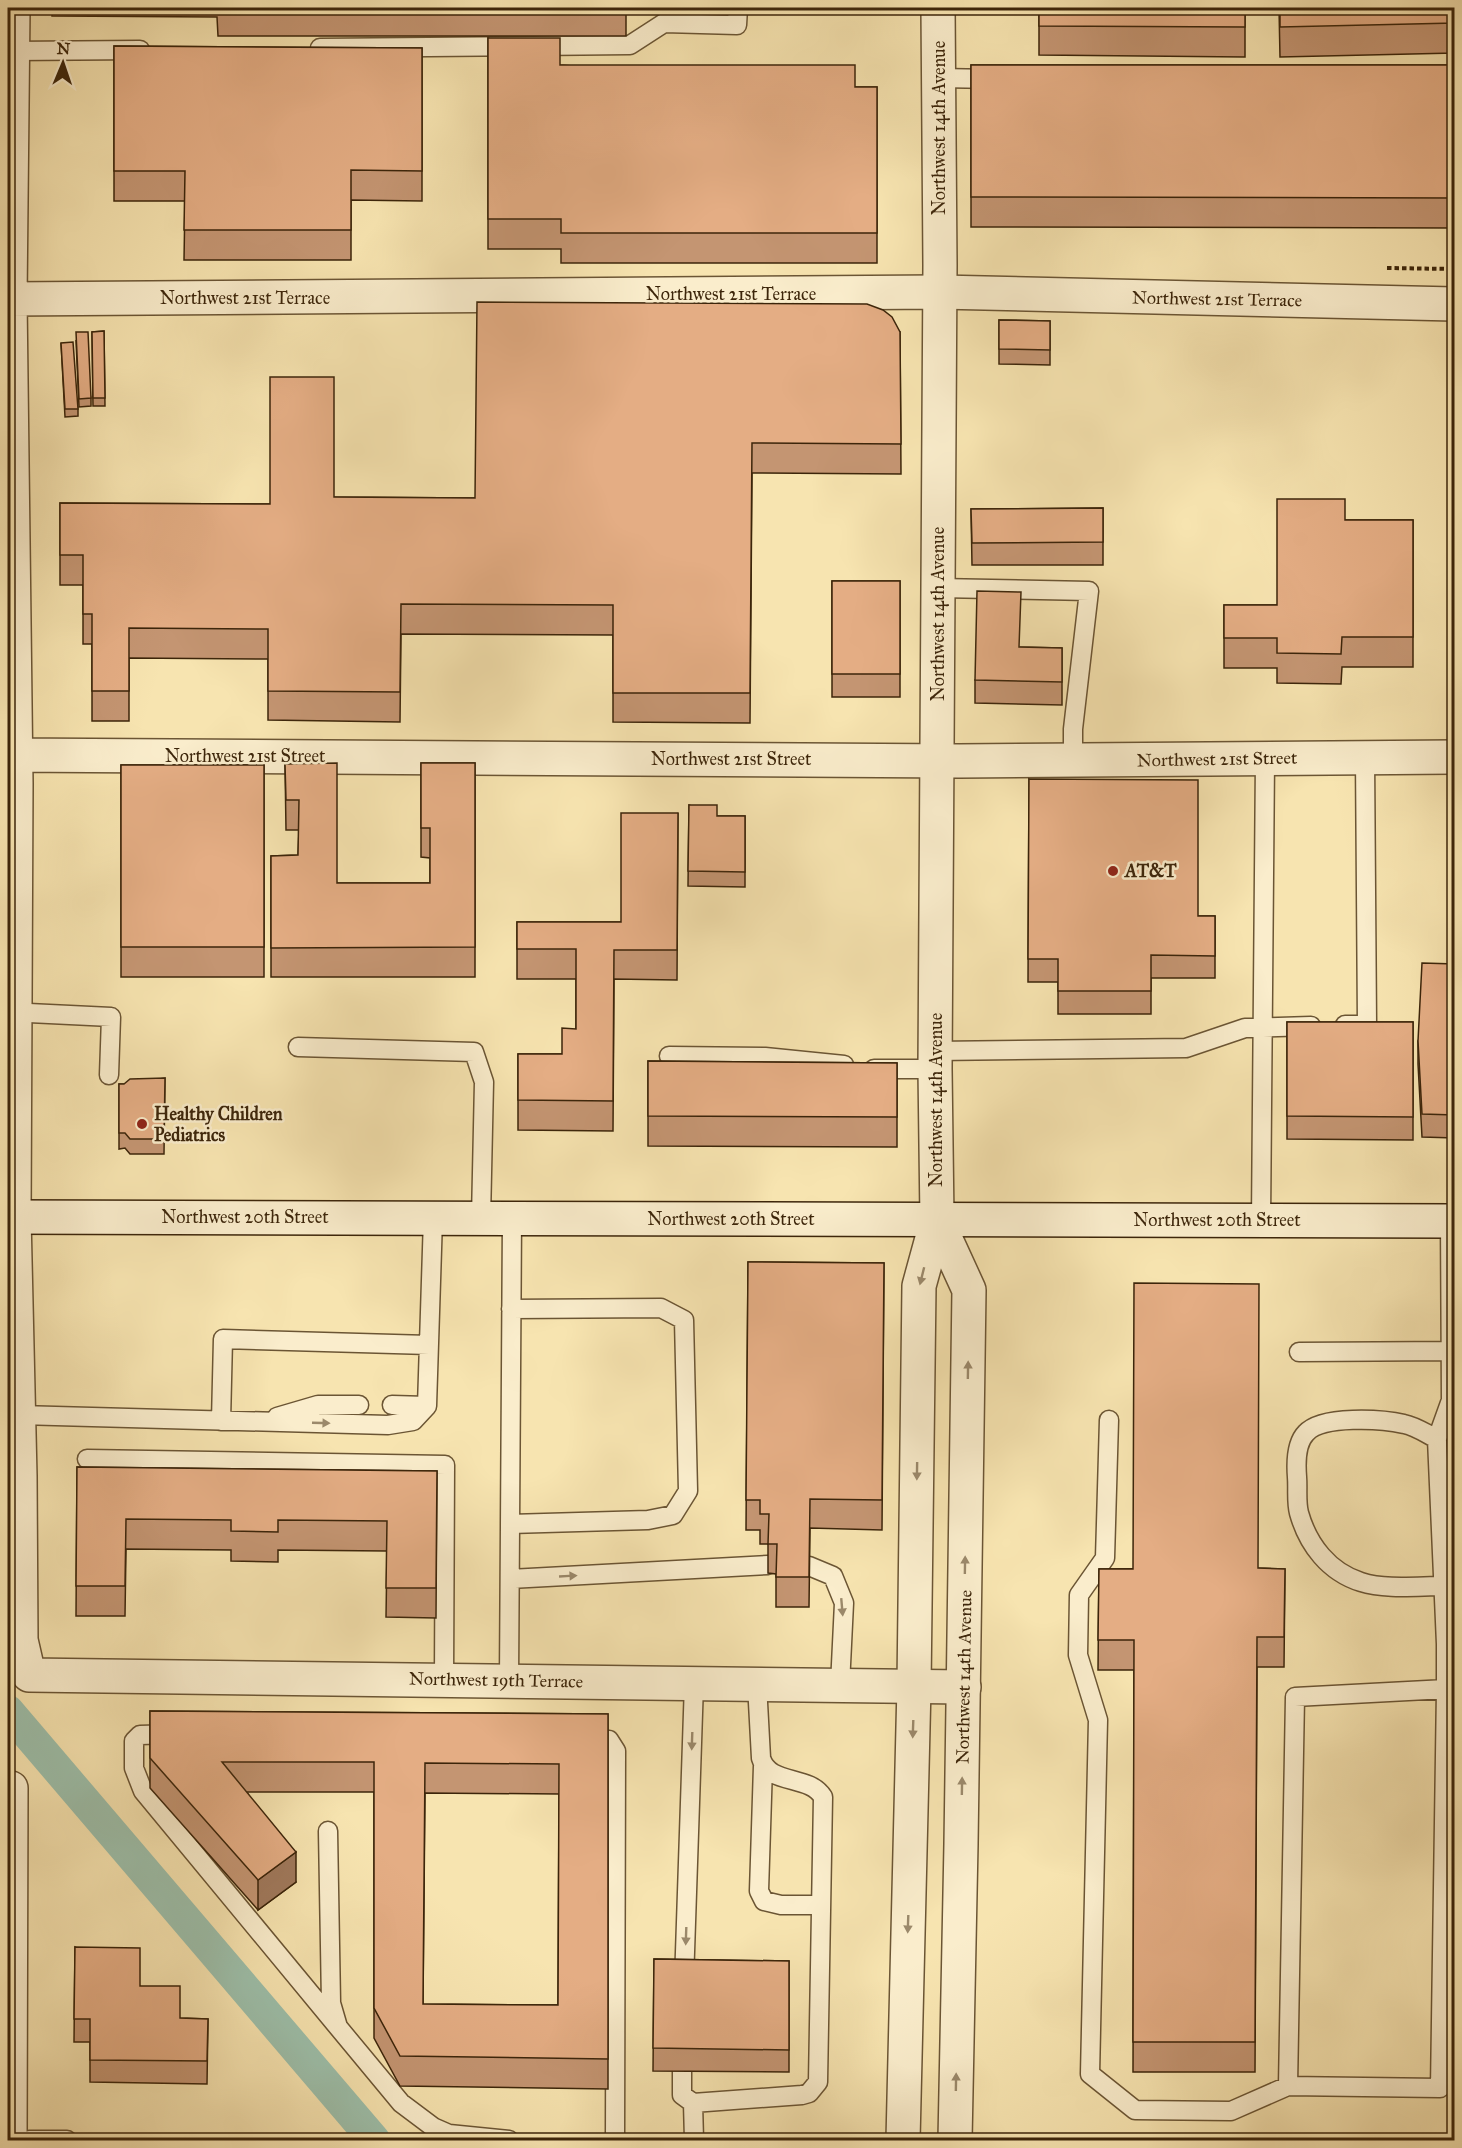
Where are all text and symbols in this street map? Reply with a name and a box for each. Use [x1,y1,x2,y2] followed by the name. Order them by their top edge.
[33,33,93,93] north arrow
[56,39,71,58] text: N
[928,41,950,215] street label: Northwest 14th Avenue
[646,283,816,305] street label: Northwest 21st Terrace
[160,287,330,309] street label: Northwest 21st Terrace
[1132,287,1302,311] street label: Northwest 21st Terrace
[927,527,949,701] street label: Northwest 14th Avenue
[165,745,326,767] street label: Northwest 21st Street
[1137,747,1298,771] street label: Northwest 21st Street
[651,748,812,770] street label: Northwest 21st Street
[1124,860,1177,882] place label: AT&T
[1106,864,1120,878] marker: AT&T
[925,1013,947,1187] street label: Northwest 14th Avenue
[154,1103,283,1146] place label: Healthy Children Pediatrics
[135,1117,149,1131] marker: Healthy Children Pediatrics
[161,1206,329,1228] street label: Northwest 20th Street
[647,1208,815,1230] street label: Northwest 20th Street
[1133,1209,1301,1231] street label: Northwest 20th Street
[917,1267,926,1285] one-way arrow
[963,1361,973,1380] one-way arrow
[312,1419,331,1428] one-way arrow
[912,1461,922,1480] one-way arrow
[960,1556,970,1575] one-way arrow
[559,1571,578,1580] one-way arrow
[951,1590,977,1764] street label: Northwest 14th Avenue
[837,1598,847,1617] one-way arrow
[409,1667,583,1693] street label: Northwest 19th Terrace
[909,1719,918,1738] one-way arrow
[688,1732,697,1751] one-way arrow
[957,1776,967,1795] one-way arrow
[903,1914,913,1933] one-way arrow
[681,1926,690,1945] one-way arrow
[951,2073,961,2092] one-way arrow

